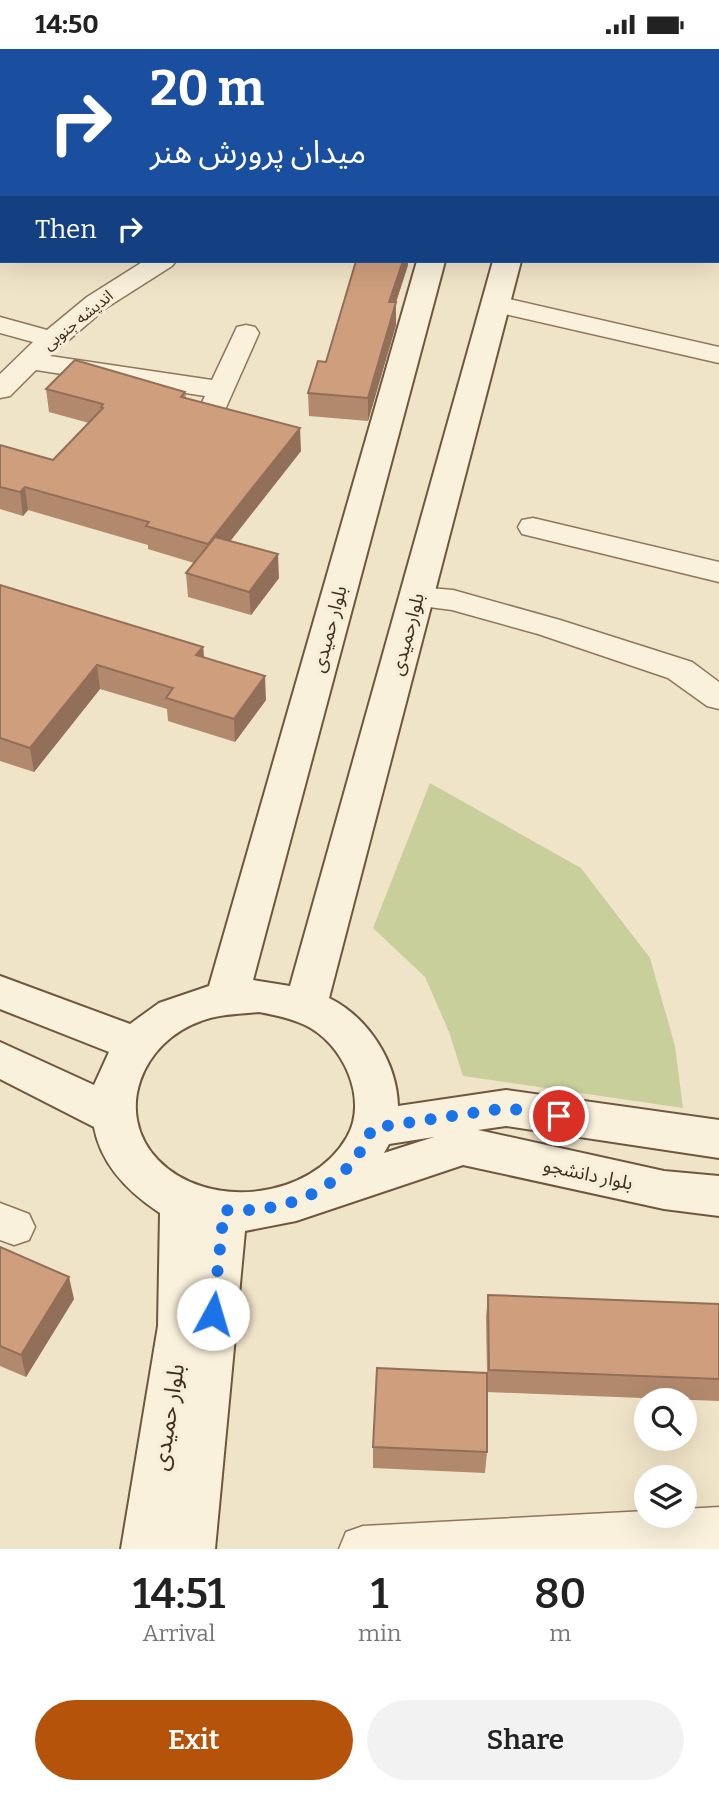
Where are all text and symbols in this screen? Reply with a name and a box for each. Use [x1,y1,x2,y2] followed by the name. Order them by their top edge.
[35,9,99,40] text: 14:50
[150,59,264,118] text: 20 m
[35,77,126,168] icon: right
[150,133,366,171] text: میدان پرورش هنر
[111,210,149,248] icon: right
[35,214,97,245] text: Then
[39,286,117,354] street label: اندیشه جنوبی
[306,583,352,675] street label: بلوار حمیدی
[385,590,429,678] street label: بلوارحمیدی
[529,1086,589,1146] pin
[540,1097,578,1135] icon: arrive
[541,1153,635,1195] street label: بلوار دانشجو
[176,1277,250,1351] position arrow
[146,1362,190,1472] street label: بلوار حمیدی
[634,1388,697,1528] map controls
[634,1388,697,1451] button: search
[634,1465,697,1528] button: layers
[133,1569,225,1619] text: 14:51
[371,1569,389,1619] text: 1
[534,1569,586,1619] text: 80
[143,1619,215,1647] text: Arrival
[358,1619,401,1647] text: min
[549,1619,571,1647] text: m
[35,1700,353,1780] button: Exit
[367,1700,684,1780] button: Share

